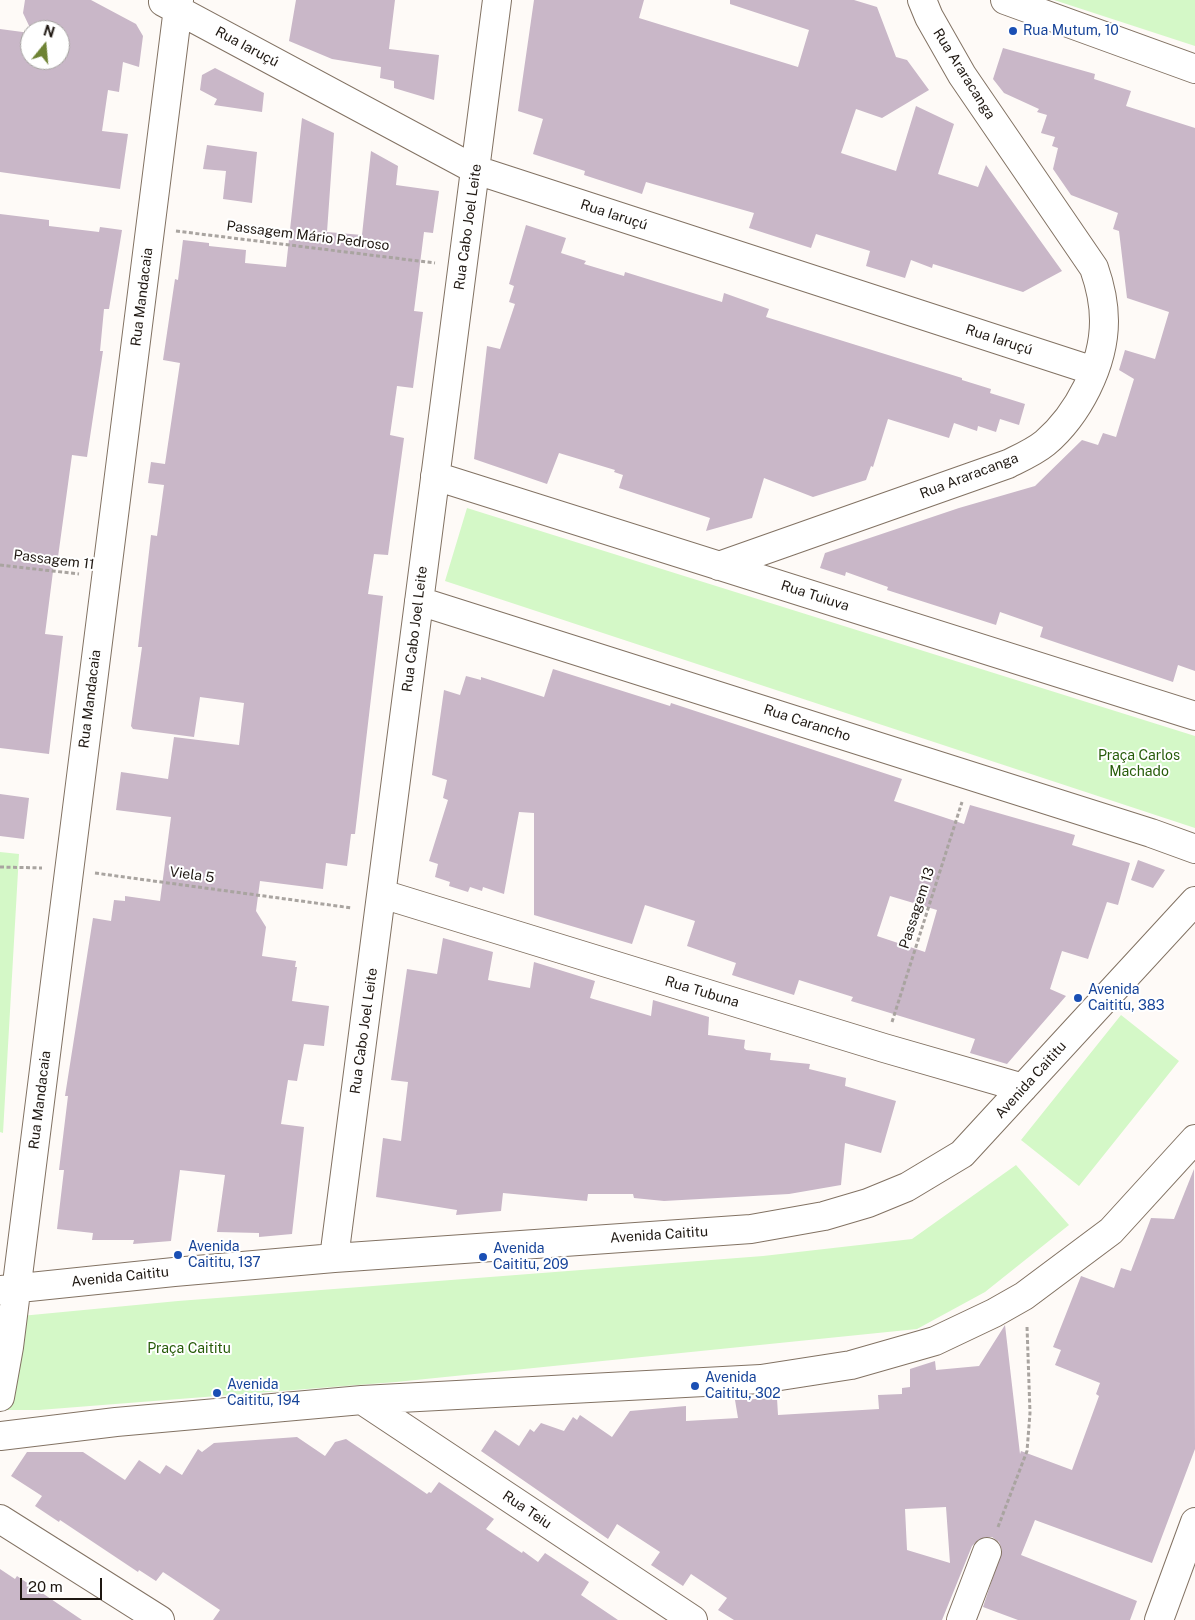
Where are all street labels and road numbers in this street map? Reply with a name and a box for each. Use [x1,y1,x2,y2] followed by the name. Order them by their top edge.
[212,23,282,71] street label: Rua Iaruçú
[929,25,999,123] street label: Rua Araracanga
[451,163,485,291] street label: Rua Cabo Joel Leite
[578,196,650,234] street label: Rua Iaruçú
[226,218,390,254] street label: Passagem Mário Pedroso
[128,247,156,347] street label: Rua Mandacaia
[963,321,1035,359] street label: Rua Iaruçú
[917,450,1021,502] street label: Rua Araracanga
[12,547,96,573] street label: Passagem 11
[399,565,431,693] street label: Rua Cabo Joel Leite
[779,577,851,615] street label: Rua Tuiuva
[76,649,104,749] street label: Rua Mandacaia
[761,701,853,745] street label: Rua Carancho
[169,864,215,886] street label: Viela 5
[896,865,938,951] street label: Passagem 13
[347,967,381,1095] street label: Rua Cabo Joel Leite
[663,973,741,1011] street label: Rua Tubuna
[992,1038,1070,1122] street label: Avenida Caititu
[26,1050,54,1150] street label: Rua Mandacaia
[609,1223,709,1247] street label: Avenida Caititu
[70,1264,170,1290] street label: Avenida Caititu
[499,1488,555,1532] street label: Rua Teiu

